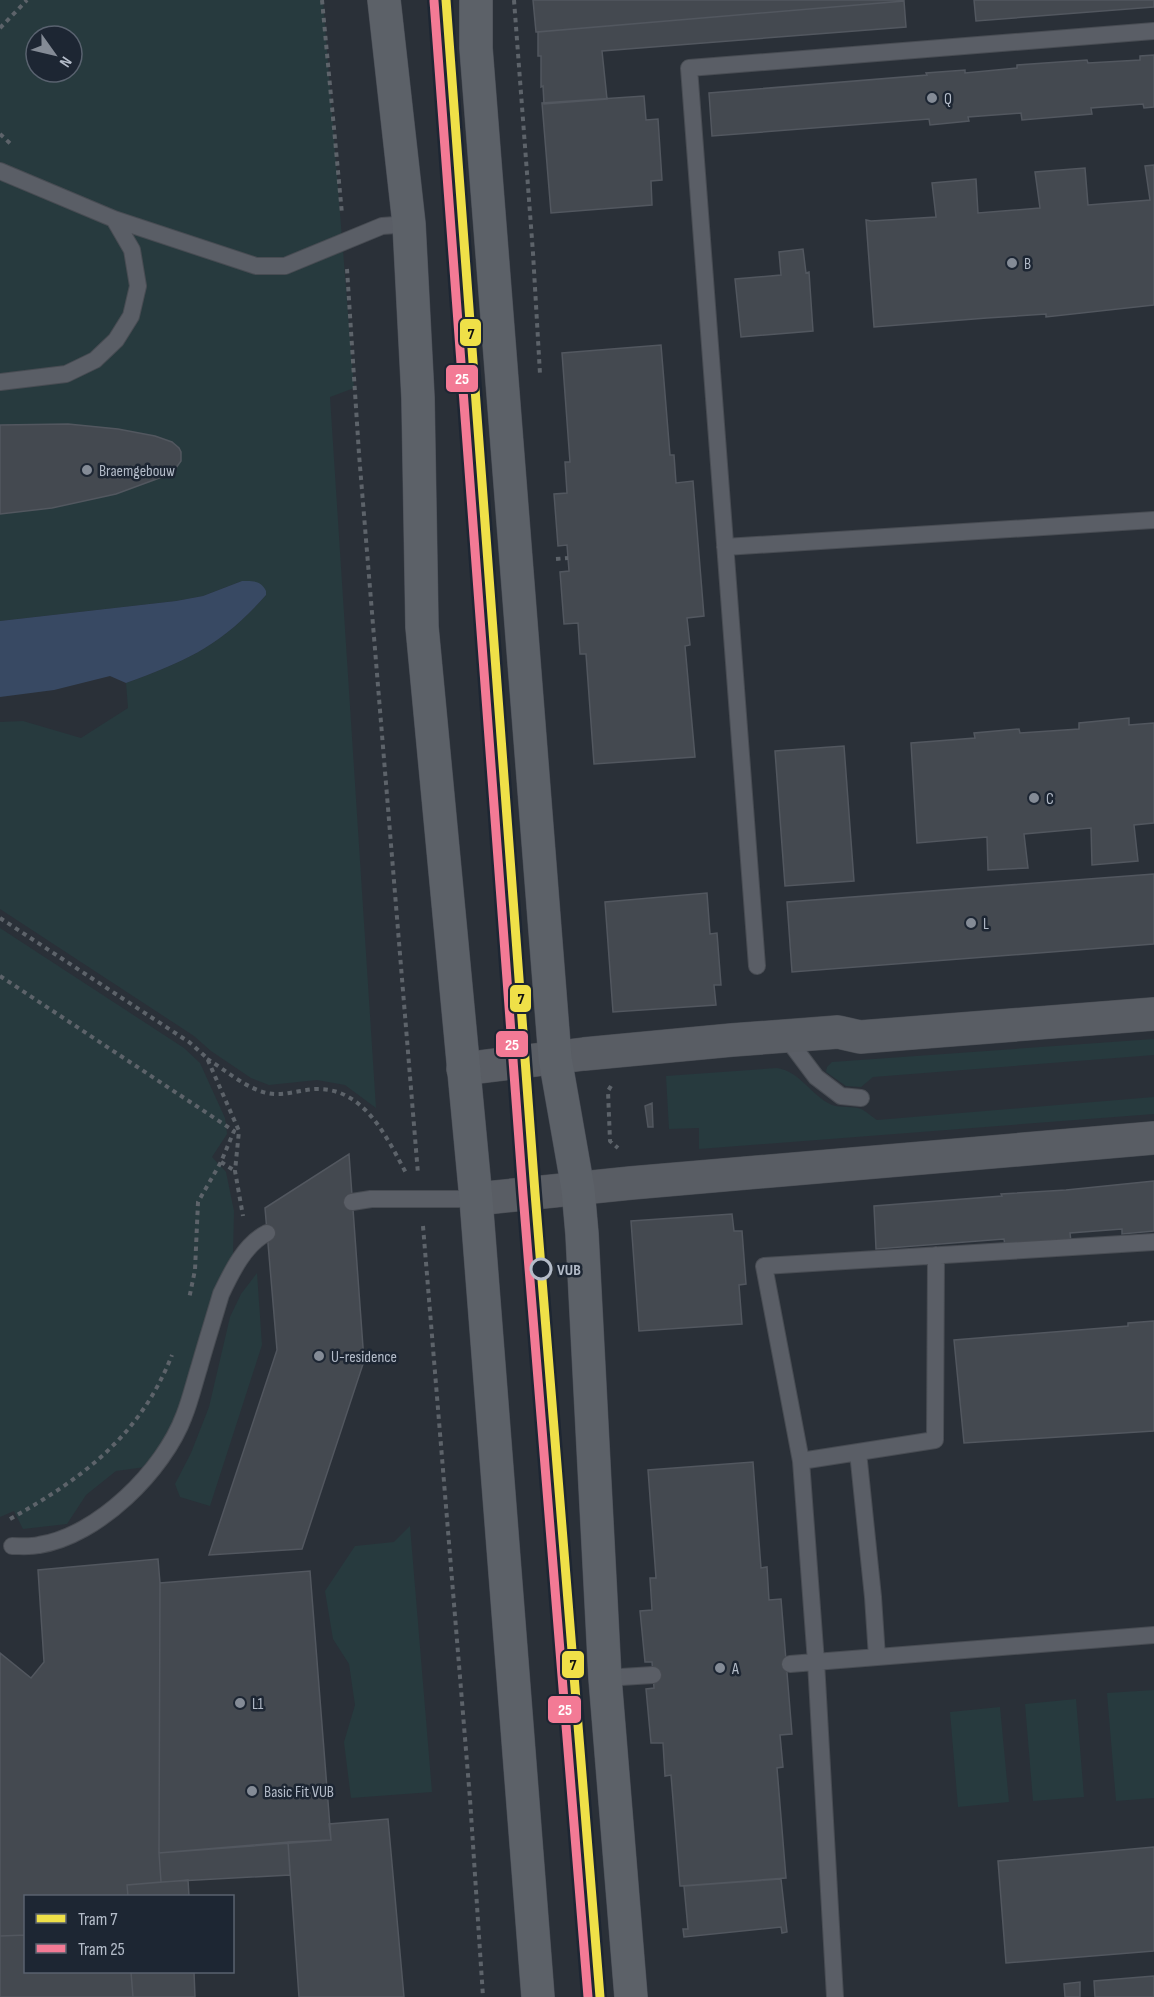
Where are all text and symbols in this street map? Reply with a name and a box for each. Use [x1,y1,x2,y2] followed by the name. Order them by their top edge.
[24,24,84,84] north arrow
[55,53,75,70] text: N
[944,90,952,109] place label: Q
[925,91,939,105] marker: Q
[1024,255,1031,274] place label: B
[1005,256,1019,270] marker: B
[459,318,482,347] line badge: 7
[468,325,475,344] text: 7
[445,364,479,393] line badge: 25
[455,370,469,389] text: 25
[99,462,175,481] place label: Braemgebouw
[80,463,94,477] marker: Braemgebouw
[1046,790,1054,809] place label: C
[1027,791,1041,805] marker: C
[983,915,989,934] place label: L
[964,916,978,930] marker: L
[509,984,532,1013] line badge: 7
[518,990,525,1009] text: 7
[495,1030,529,1058] line badge: 25
[505,1036,519,1055] text: 25
[530,1258,552,1280] marker: VUB
[557,1261,581,1280] place label: VUB
[331,1348,397,1367] place label: U-residence
[312,1349,326,1363] marker: U-residence
[561,1650,585,1679] line badge: 7
[570,1656,577,1675] text: 7
[731,1660,739,1679] place label: A
[713,1661,727,1675] marker: A
[252,1695,264,1714] place label: L1
[547,1695,582,1724] line badge: 25
[233,1696,247,1710] marker: L1
[558,1701,572,1720] text: 25
[264,1783,334,1802] place label: Basic Fit VUB
[245,1784,259,1798] marker: Basic Fit VUB
[24,1895,234,1973] legend
[78,1909,118,1930] text: Tram 7
[78,1939,125,1960] text: Tram 25

